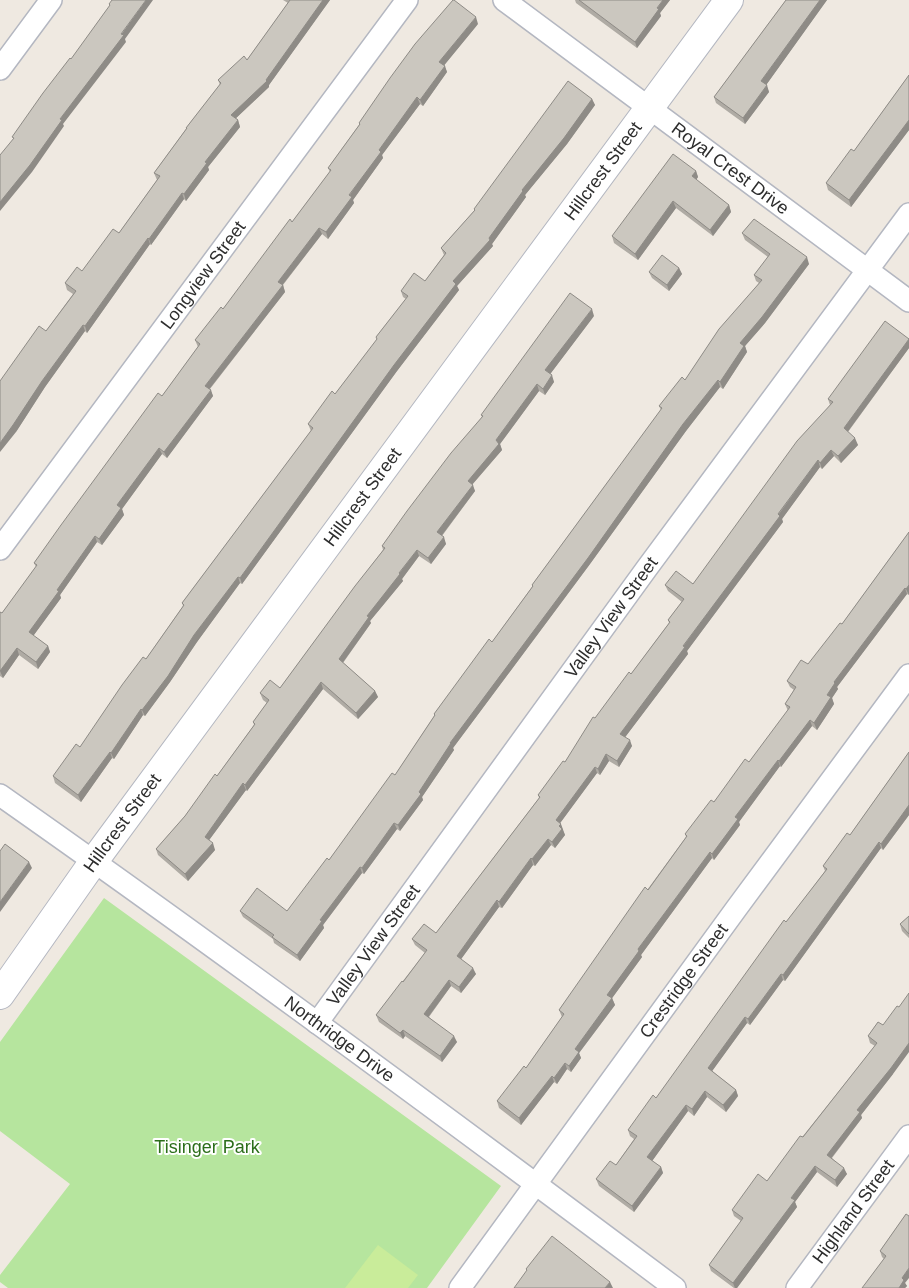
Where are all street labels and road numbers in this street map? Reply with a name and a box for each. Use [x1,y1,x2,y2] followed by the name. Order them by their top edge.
[560,118,646,224] street label: Hillcrest Street
[668,118,793,218] street label: Royal Crest Drive
[157,217,250,333] street label: Longview Street
[320,444,405,550] street label: Hillcrest Street
[561,553,662,682] street label: Valley View Street
[79,770,165,876] street label: Hillcrest Street
[323,881,424,1010] street label: Valley View Street
[636,920,732,1042] street label: Crestridge Street
[281,992,398,1086] street label: Northridge Drive
[808,1156,898,1267] street label: Highland Street

